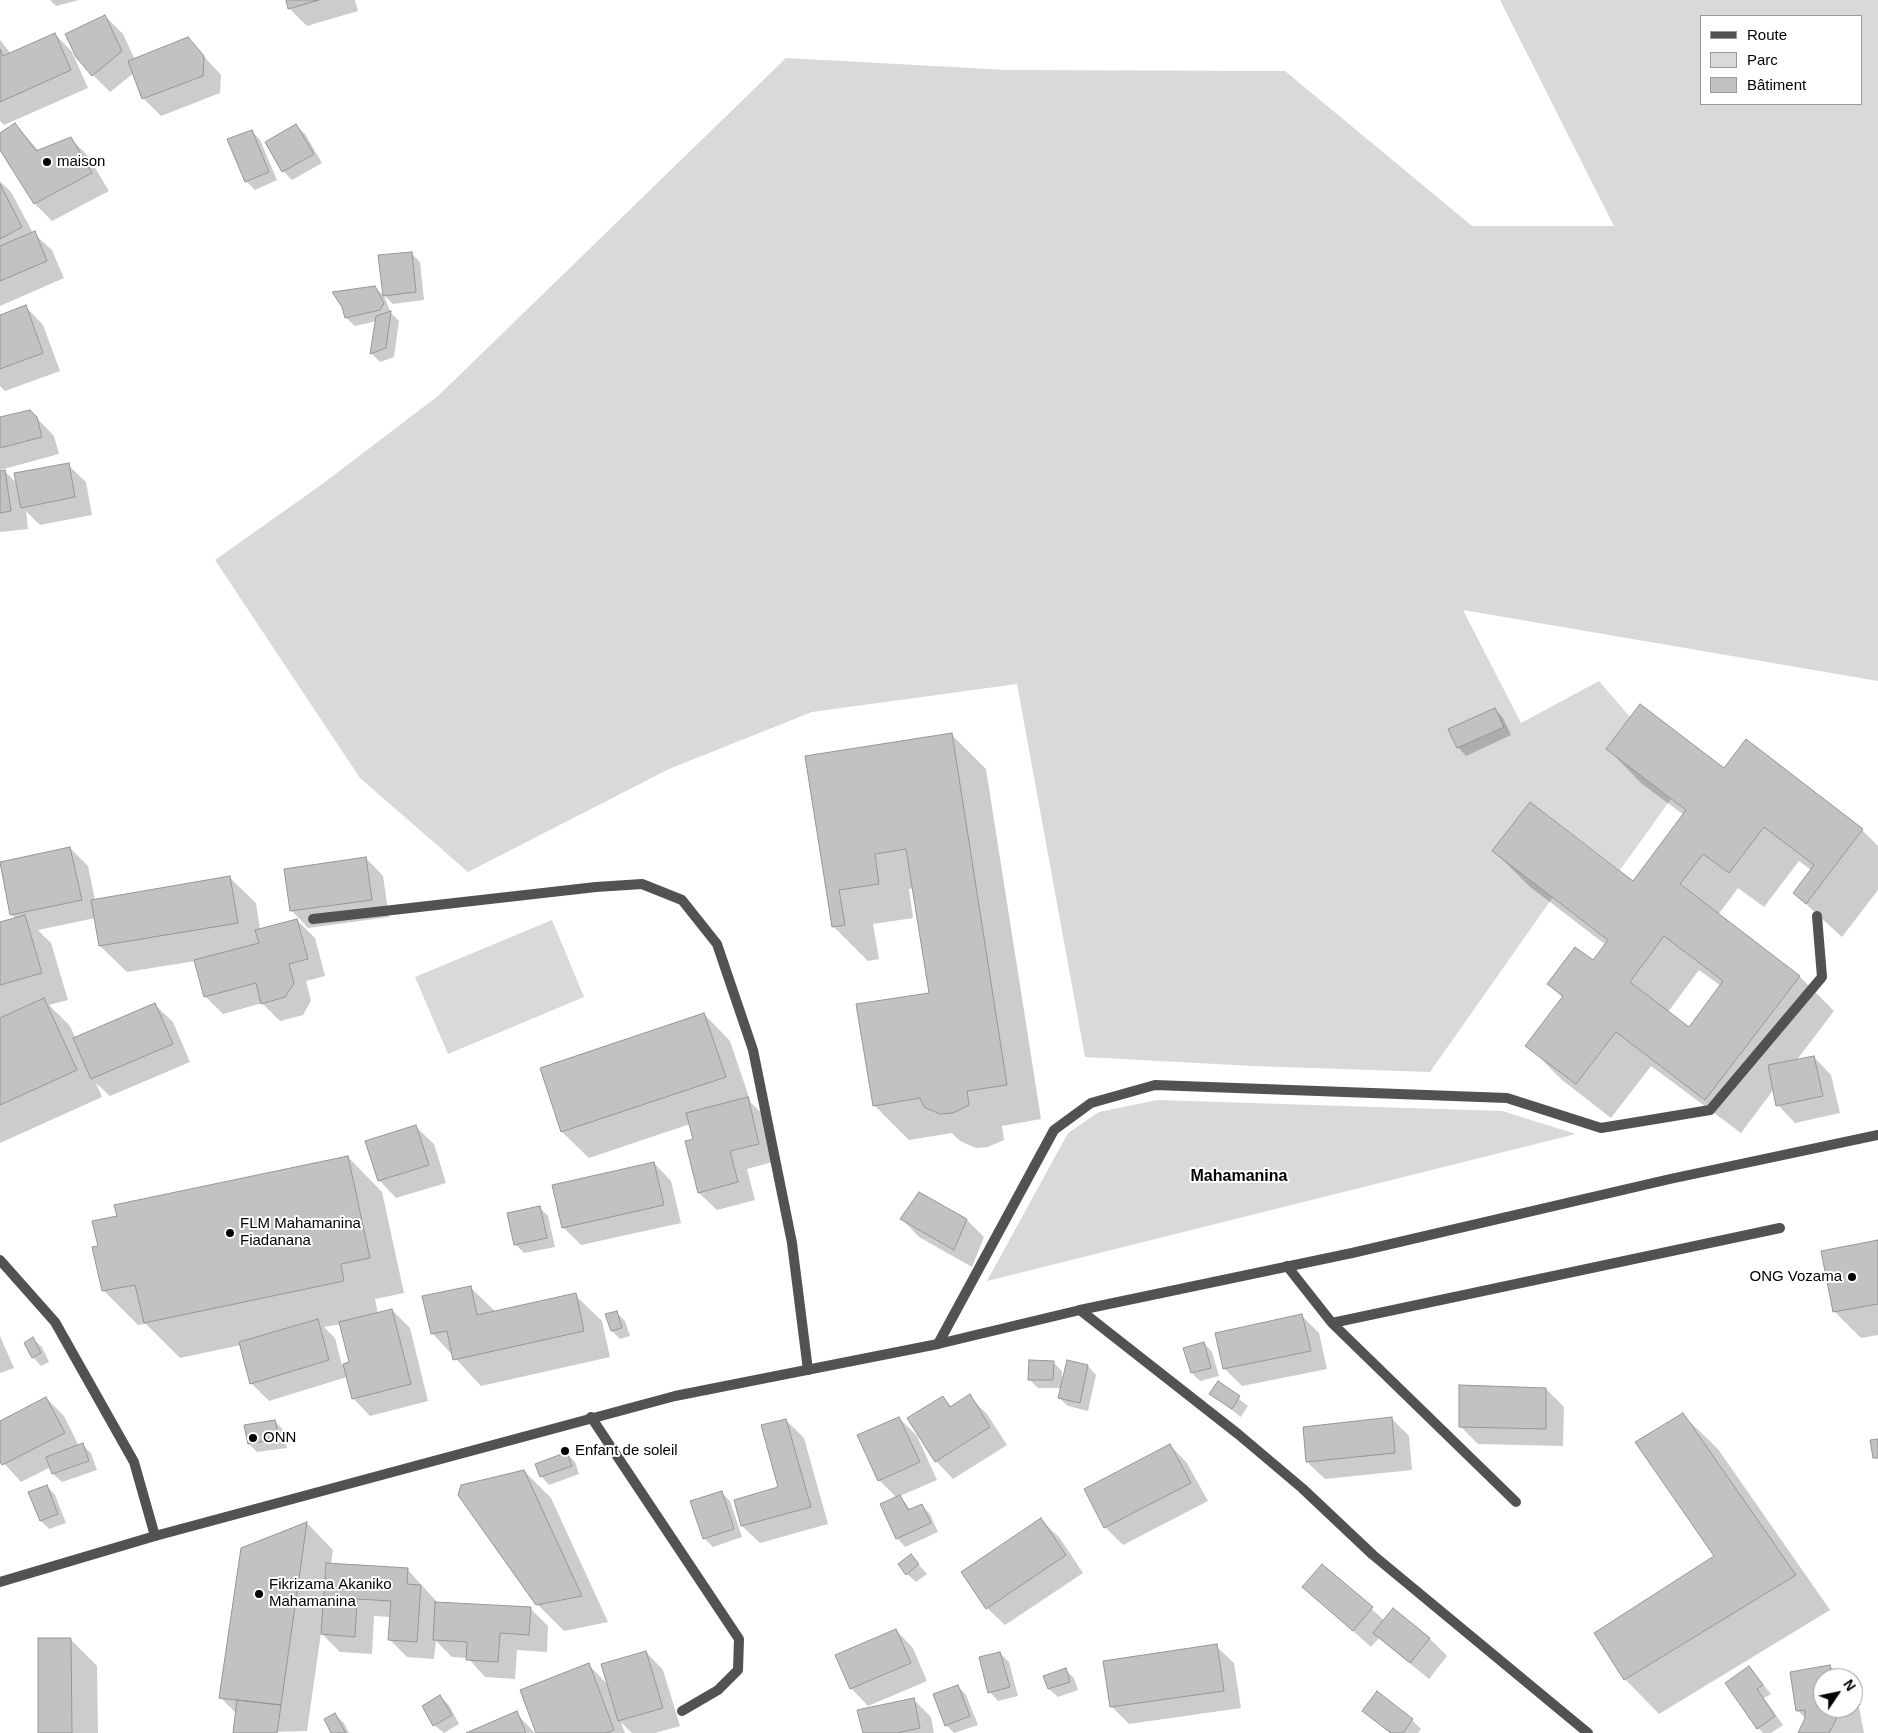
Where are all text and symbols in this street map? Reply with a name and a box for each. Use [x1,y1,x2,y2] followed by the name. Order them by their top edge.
[1700,15,1863,105] legend
[1747,26,1787,43] text: Route
[1747,51,1778,68] text: Parc
[1747,76,1806,93] text: Bâtiment
[57,153,105,171] place label: maison
[41,156,53,168] marker: maison
[1191,1167,1287,1187] district label: Mahamanina
[240,1215,361,1250] place label: FLM Mahamanina Fiadanana
[224,1227,236,1239] marker: FLM Mahamanina Fiadanana
[1749,1268,1842,1286] place label: ONG Vozama
[1846,1271,1858,1283] marker: ONG Vozama
[263,1429,296,1447] place label: ONN
[247,1432,259,1444] marker: ONN
[575,1442,678,1460] place label: Enfant de soleil
[559,1445,571,1457] marker: Enfant de soleil
[269,1576,392,1611] place label: Fikrizama Akaniko Mahamanina
[253,1588,265,1600] marker: Fikrizama Akaniko Mahamanina
[1813,1668,1863,1718] north arrow
[1840,1677,1859,1694] text: N

